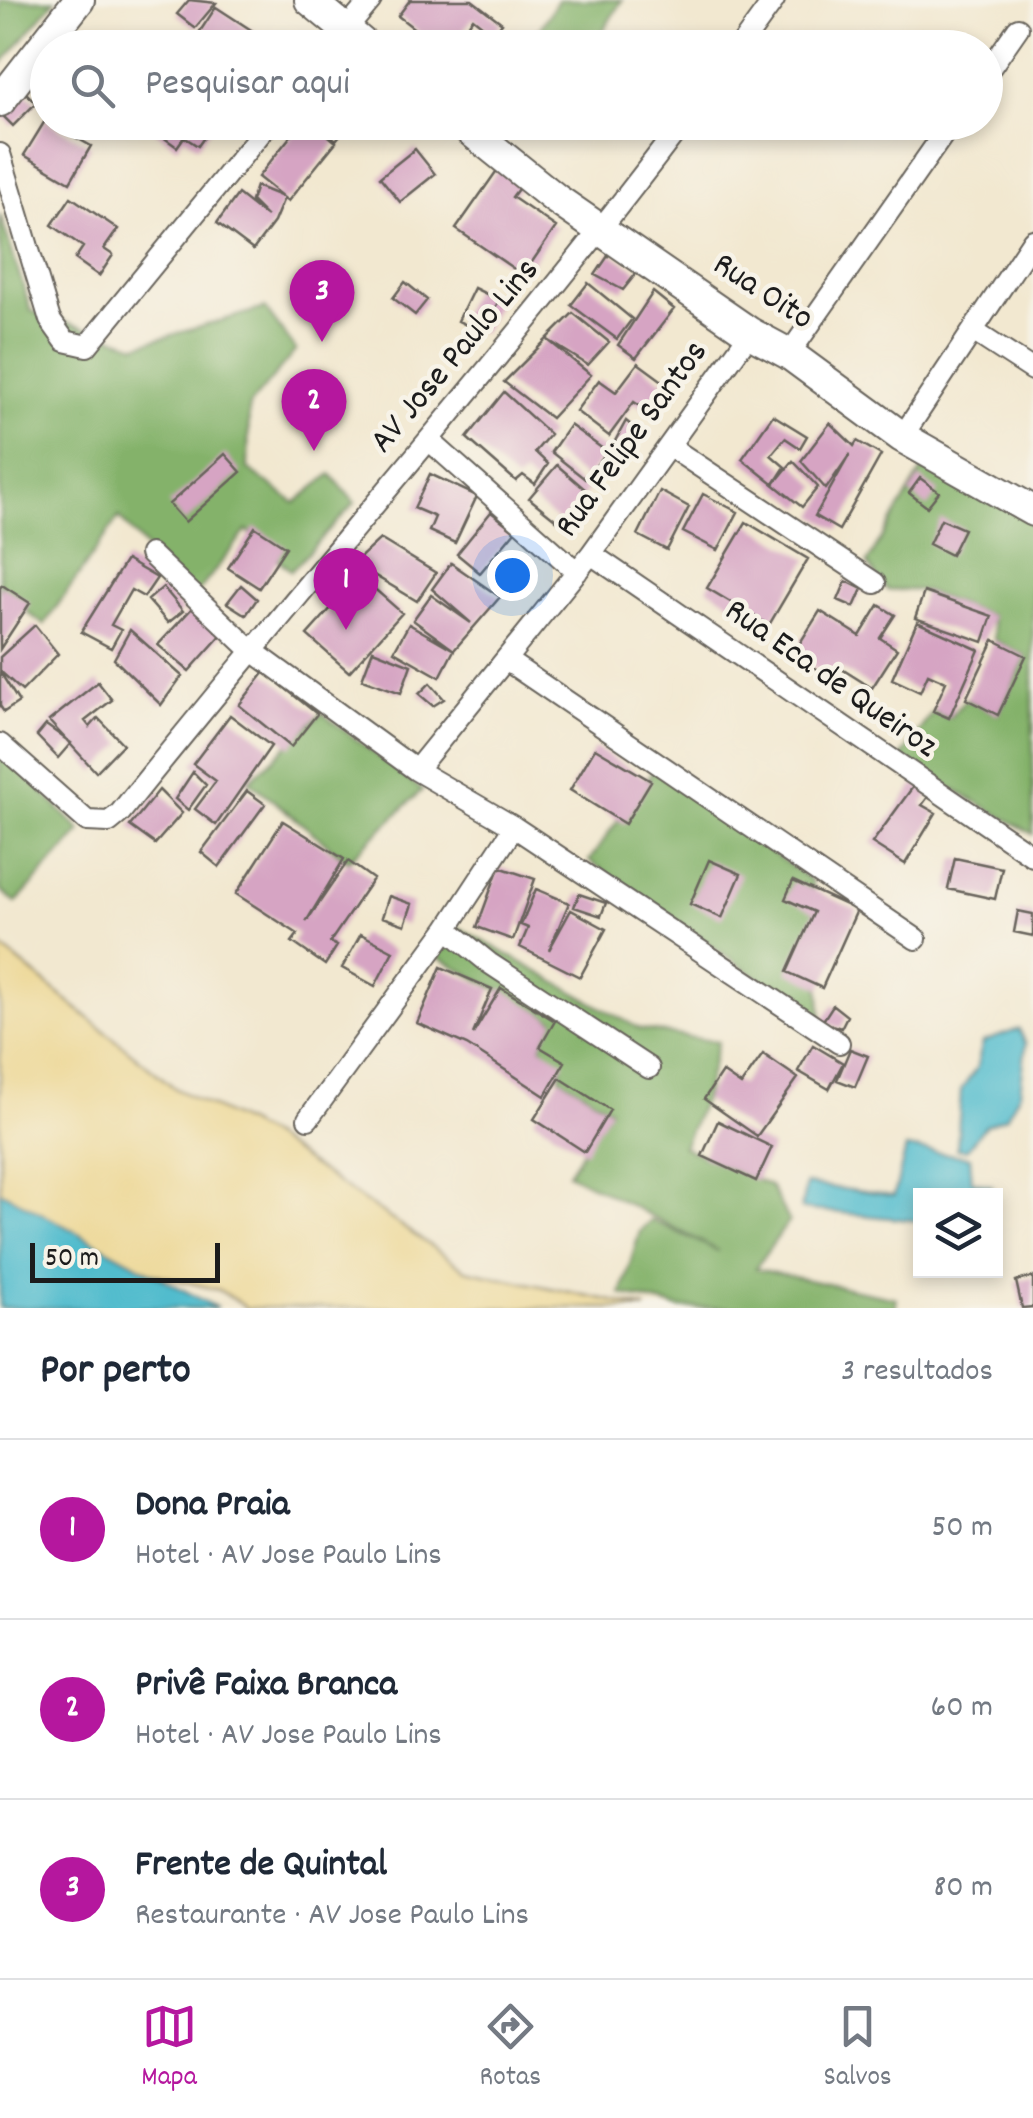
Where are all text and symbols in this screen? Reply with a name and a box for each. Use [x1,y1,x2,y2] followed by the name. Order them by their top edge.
[30,30,1003,140] search box
[65,58,120,113] icon: search
[145,58,350,113] text: Pesquisar aqui
[702,242,822,344] street label: Rua Oito
[359,248,553,466] street label: AV Jose Paulo Lins
[290,260,354,342] pin: 3
[544,331,722,549] street label: Rua Felipe Santos
[282,368,346,451] pin: 2
[314,548,378,630] pin: 1
[487,550,538,601] your location
[713,588,947,772] street label: Rua Eca de Queiroz
[913,1188,1003,1278] map controls
[913,1188,1003,1278] button: layers
[30,1238,220,1282] scale bar
[45,1240,99,1280] text: 50 m
[40,1343,191,1403] text: Por perto
[841,1350,993,1396] text: 3 resultados
[135,1479,290,1534] text: Dona Praia
[69,1506,76,1552] text: 1
[931,1506,993,1552] text: 50 m
[135,1534,442,1580] text: Hotel · AV Jose Paulo Lins
[135,1659,397,1714] text: Privê Faixa Branca
[66,1686,79,1732] text: 2
[931,1686,993,1732] text: 60 m
[135,1714,442,1760] text: Hotel · AV Jose Paulo Lins
[135,1839,387,1894] text: Frente de Quintal
[65,1866,80,1912] text: 3
[933,1866,993,1912] text: 80 m
[135,1894,529,1940] text: Restaurante · AV Jose Paulo Lins
[141,1999,197,2099] tab: Mapa
[480,1999,541,2099] tab: Rotas
[824,1999,892,2099] tab: Salvos

